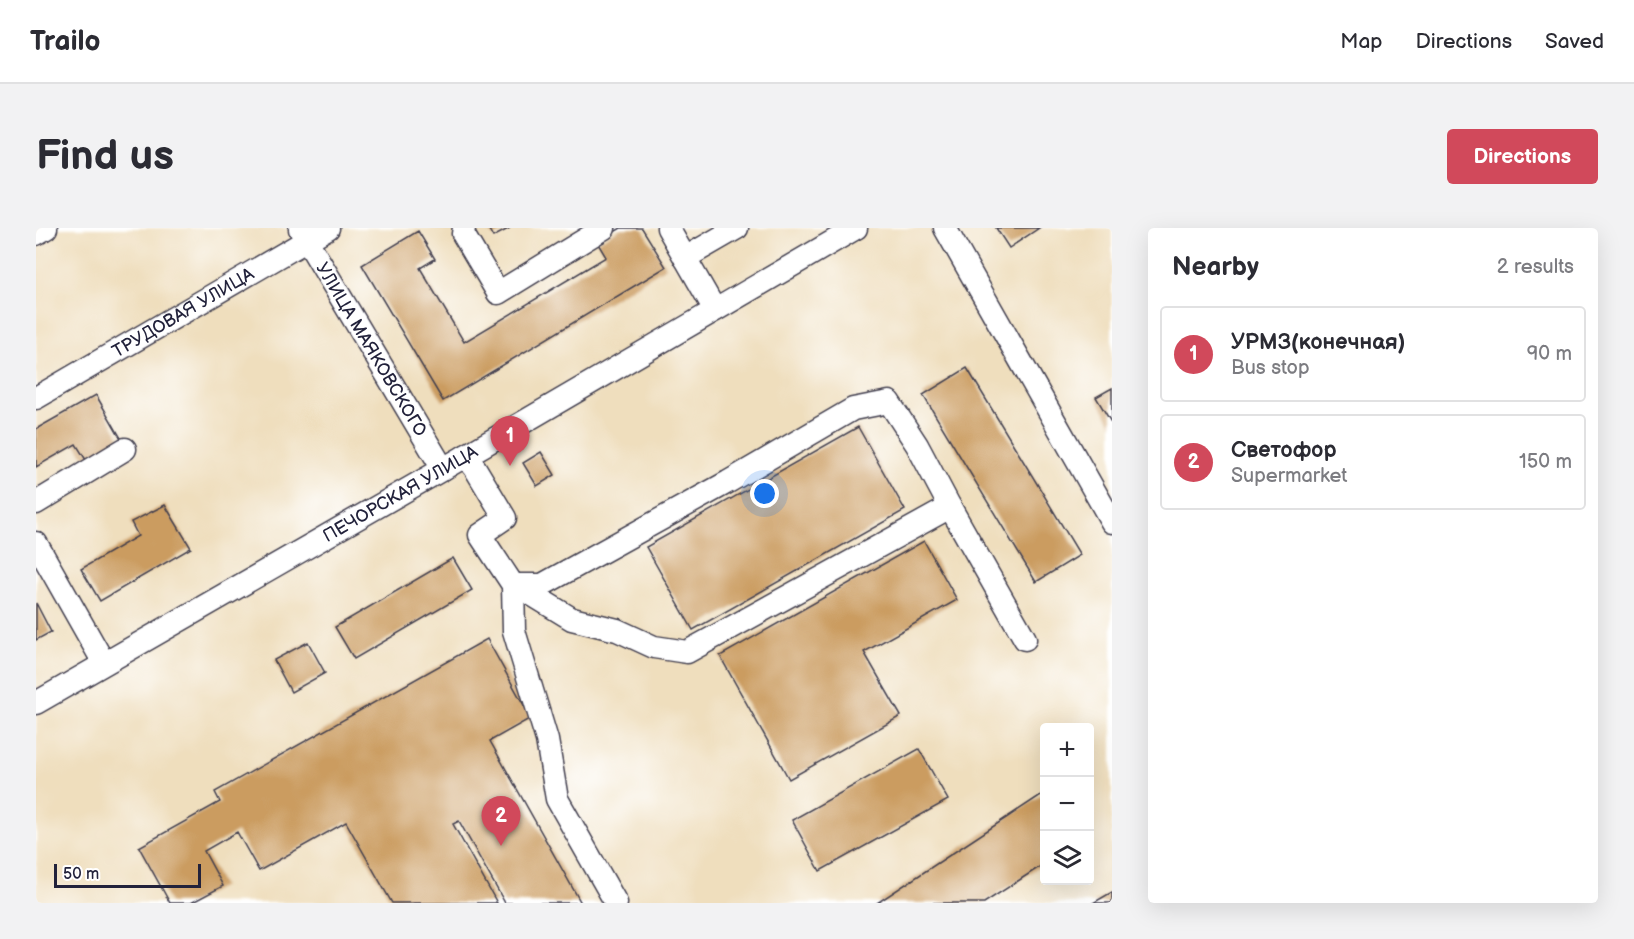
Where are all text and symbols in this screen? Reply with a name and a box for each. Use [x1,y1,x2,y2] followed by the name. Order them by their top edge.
[30,25,101,58] text: Trailo
[1340,29,1383,54] text: Map
[1416,29,1512,54] text: Directions
[1545,29,1604,54] text: Saved
[1447,129,1598,184] button: Directions
[36,131,174,182] text: Find us
[1172,252,1259,283] text: Nearby
[1497,255,1574,279] text: 2 results
[312,259,432,440] street label: УЛИЦА МАЯКОВСКОГО
[108,263,257,362] street label: ТРУДОВАЯ УЛИЦА
[1231,329,1405,356] text: УРМЗ(конечная)
[1189,342,1198,366] text: 1
[1527,342,1572,366] text: 90 m
[1231,356,1310,380] text: Bus stop
[490,416,530,466] pin: 1
[1231,437,1336,464] text: Светофор
[319,441,481,546] street label: ПЕЧОРСКАЯ УЛИЦА
[1188,450,1199,474] text: 2
[1519,450,1572,474] text: 150 m
[1231,464,1347,488] text: Supermarket
[750,479,779,508] your location
[1040,723,1094,885] map controls
[1040,723,1094,777] button: +
[1040,777,1094,831] button: −
[482,796,520,846] pin: 2
[1040,831,1094,885] button: layers
[54,861,201,888] scale bar
[63,865,99,884] text: 50 m

